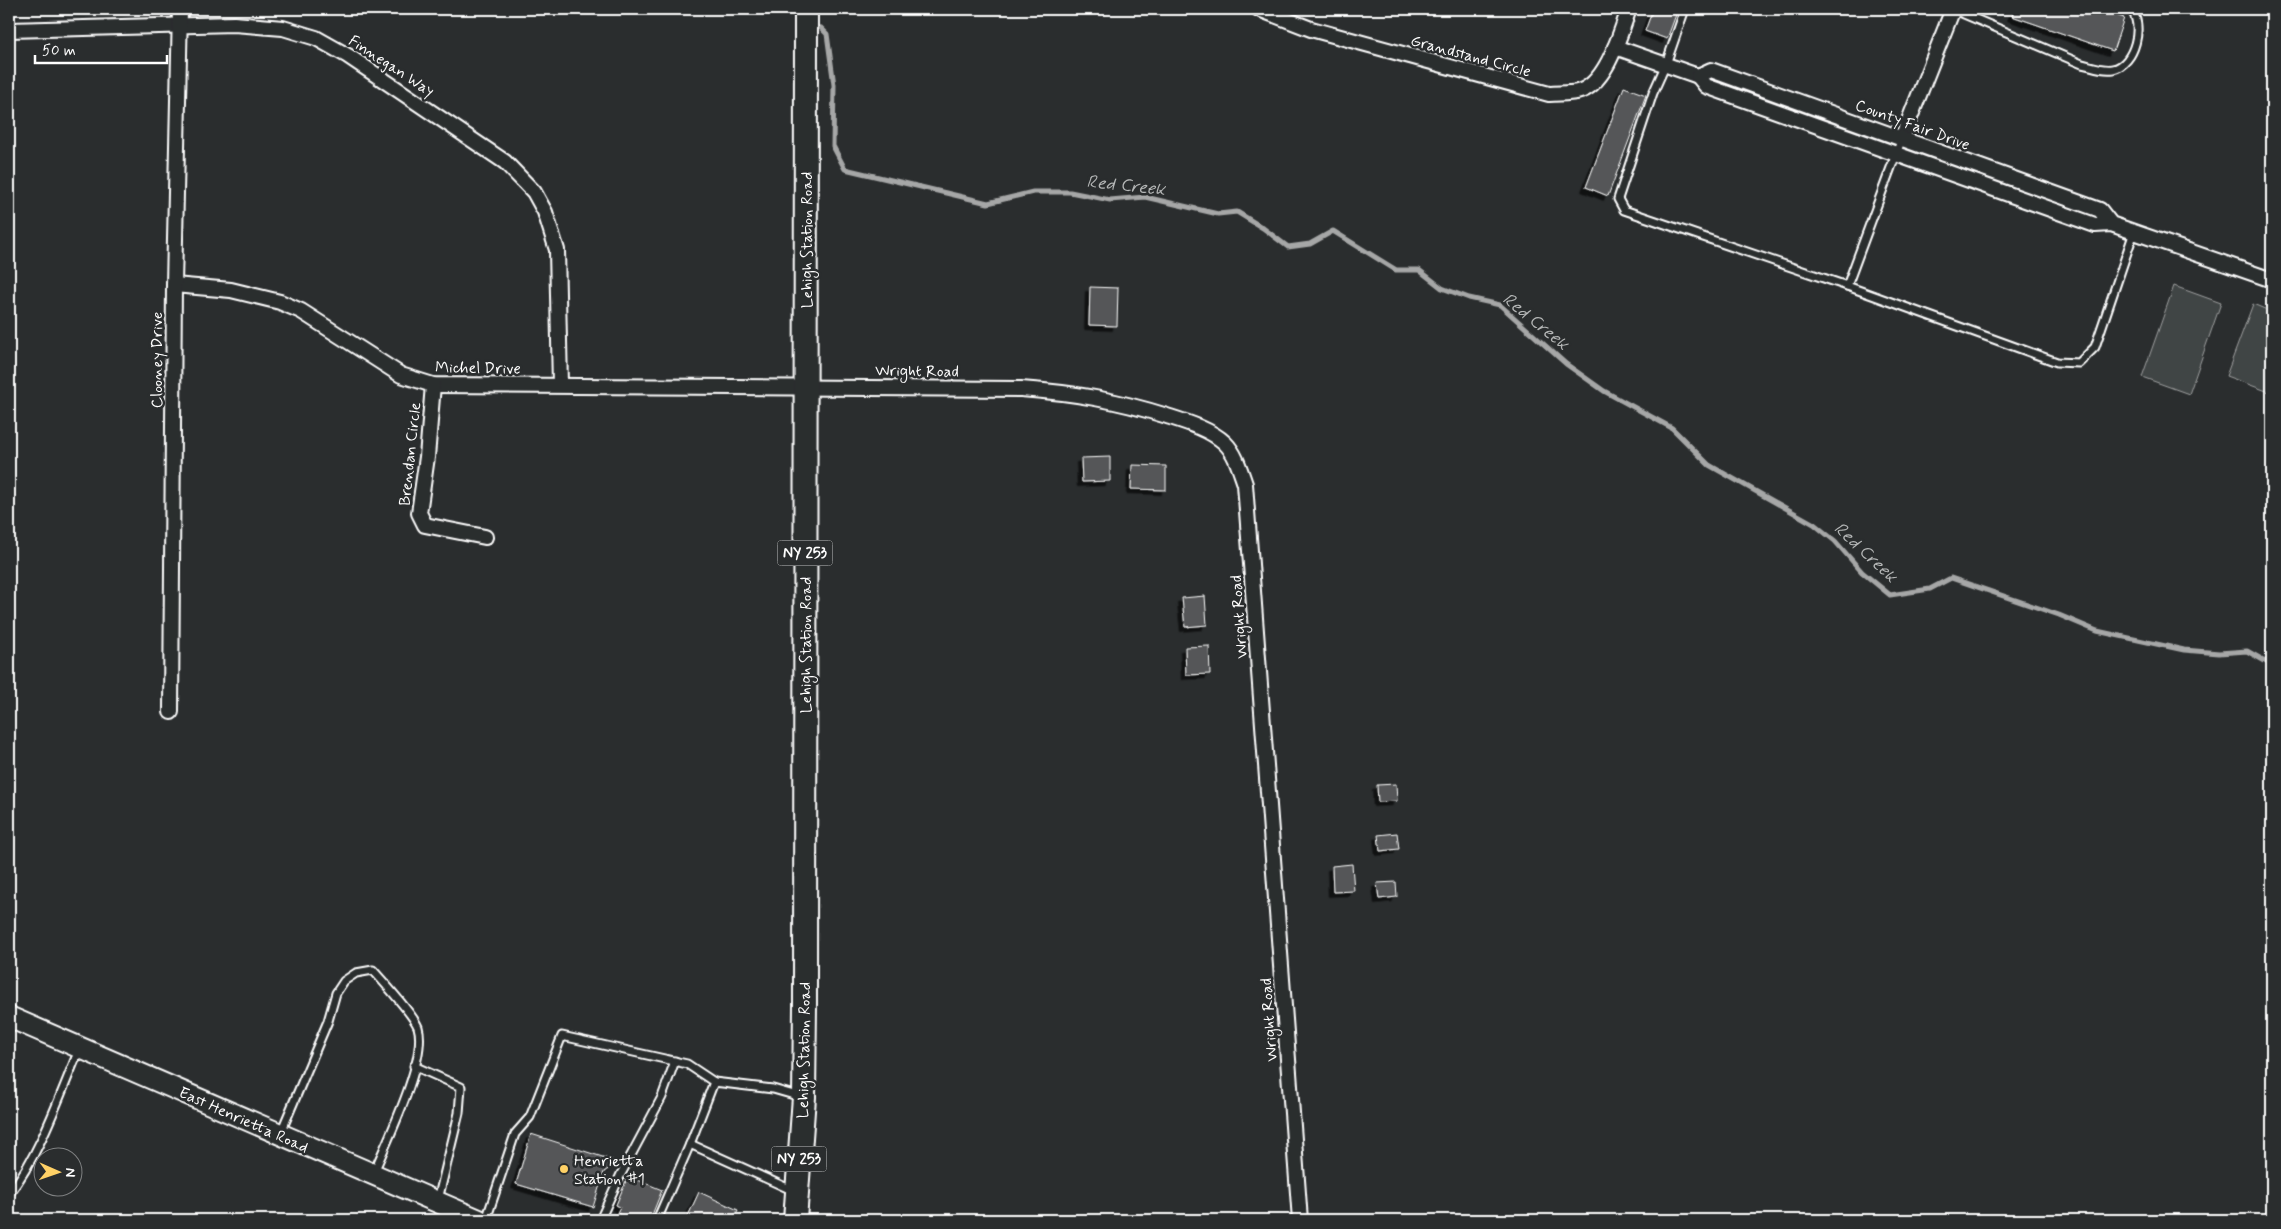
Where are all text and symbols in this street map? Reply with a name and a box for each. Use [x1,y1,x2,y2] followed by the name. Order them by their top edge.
[1408,30,1533,83] street label: Grandstand Circle
[344,31,438,102] street label: Finnegan Way
[35,32,168,64] scale bar
[42,41,76,61] text: 50 m
[1852,95,1973,156] street label: County Fair Drive
[1085,170,1167,202] water label: Red Creek
[797,172,819,308] street label: Lehigh Station Road
[1497,288,1574,356] water label: Red Creek
[147,312,168,408] street label: Clooney Drive
[435,357,521,380] street label: Michel Drive
[875,360,959,384] street label: Wright Road
[395,401,426,507] street label: Brendan Circle
[1828,517,1903,589] water label: Red Creek
[778,540,832,566] road number: NY 253
[1226,574,1254,659] street label: Wright Road
[796,577,818,713] street label: Lehigh Station Road
[1256,977,1284,1062] street label: Wright Road
[793,982,817,1119] street label: Lehigh Station Road
[175,1082,312,1158] street label: East Henrietta Road
[32,1146,82,1196] north arrow
[772,1146,826,1172] road number: NY 253
[574,1151,645,1190] place label: Henrietta Station #1
[558,1163,570,1175] marker: Henrietta Station #1
[61,1167,79,1177] text: N

